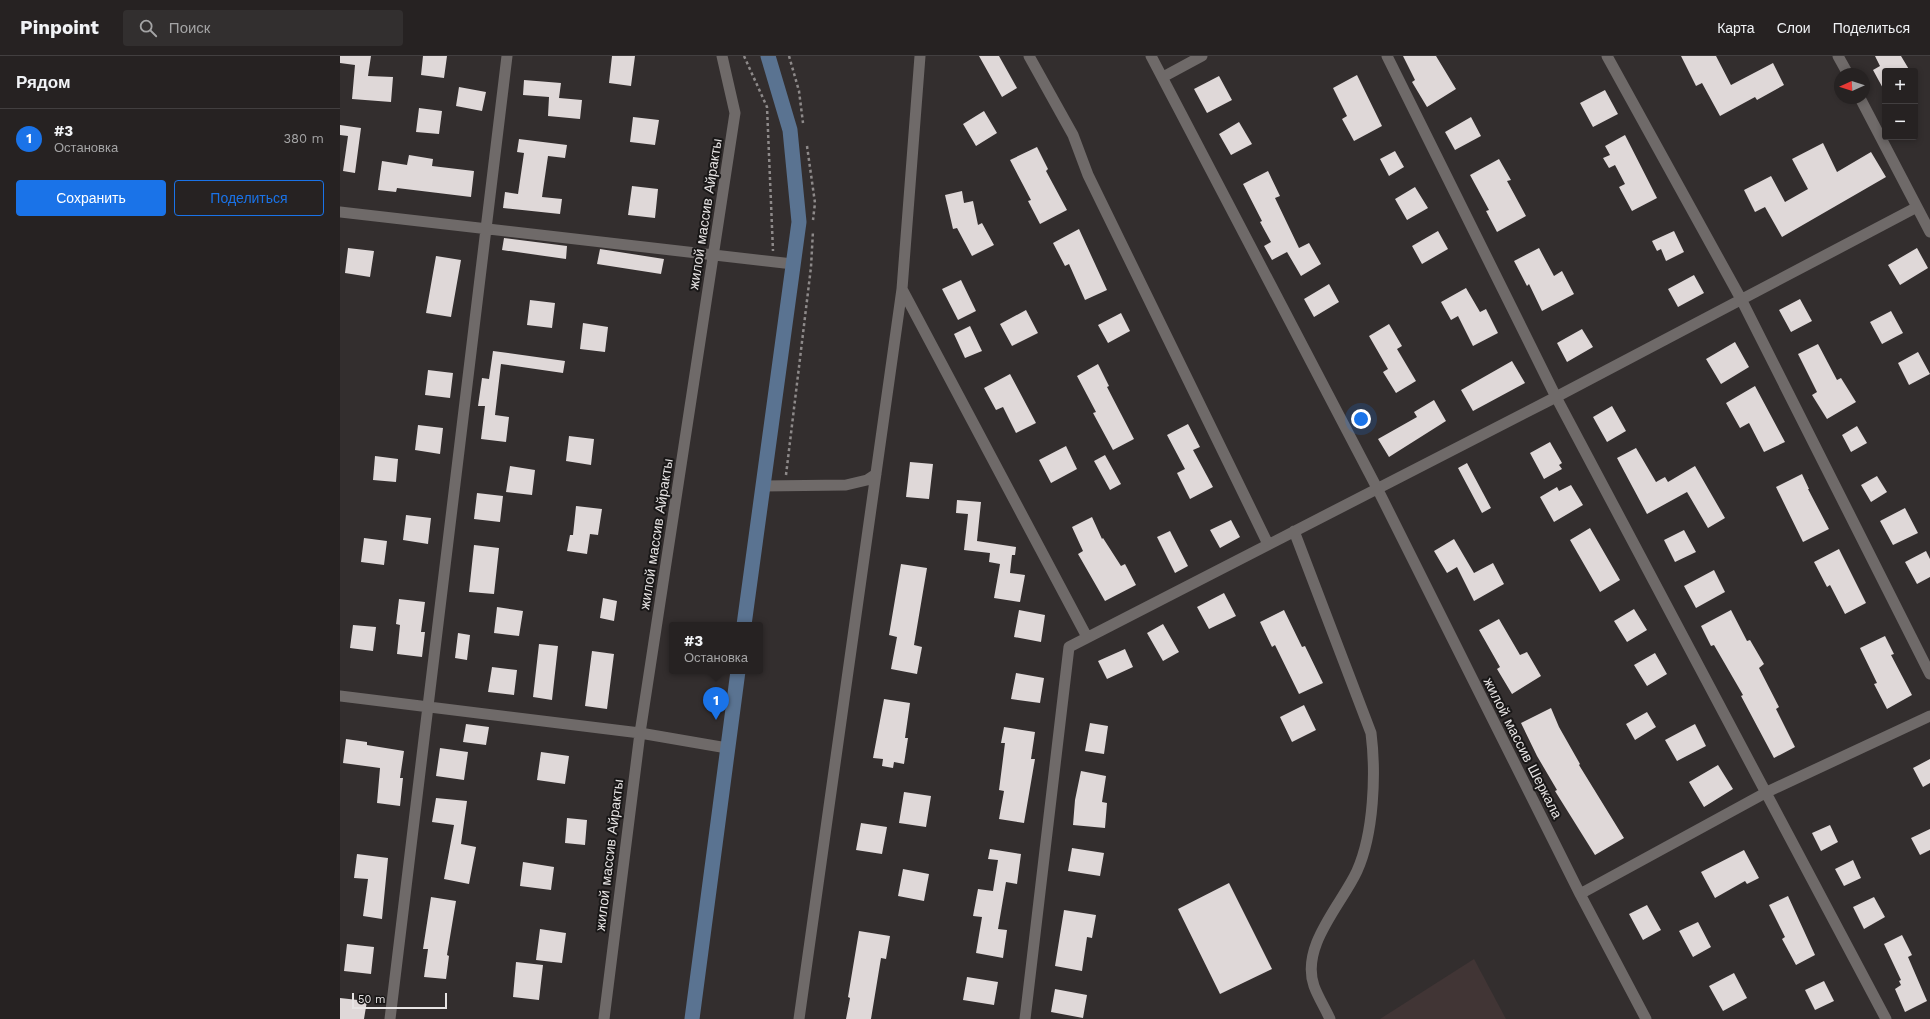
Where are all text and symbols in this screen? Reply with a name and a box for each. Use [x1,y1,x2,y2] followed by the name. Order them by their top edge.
[123,10,403,46] search box
[20,16,99,39] text: Pinpoint
[137,17,159,39] icon: search
[169,19,210,37] text: Поиск
[1717,20,1755,36] text: Карта
[1777,20,1811,36] text: Слои
[1833,20,1910,36] text: Поделиться
[1834,68,1870,104] north arrow
[1882,68,1918,140] map controls
[1882,68,1918,104] button: +
[16,72,71,92] text: Рядом
[1882,104,1918,140] button: −
[54,122,73,140] text: #3
[26,131,32,146] text: 1
[284,131,324,146] text: 380 m
[685,137,725,291] street label: жилой массив Айракты
[54,140,118,155] text: Остановка
[16,180,166,216] button: Сохранить
[174,180,324,216] button: Поделиться
[1351,409,1371,429] your location
[636,457,676,611] street label: жилой массив Айракты
[669,622,763,674] popup
[684,632,703,650] text: #3
[684,650,748,665] text: Остановка
[1480,675,1566,821] street label: жилой массив Шеркала
[703,687,729,720] pin: 1
[592,778,626,932] street label: жилой массив Айракты
[352,991,447,1010] scale bar
[358,993,385,1006] text: 50 m

